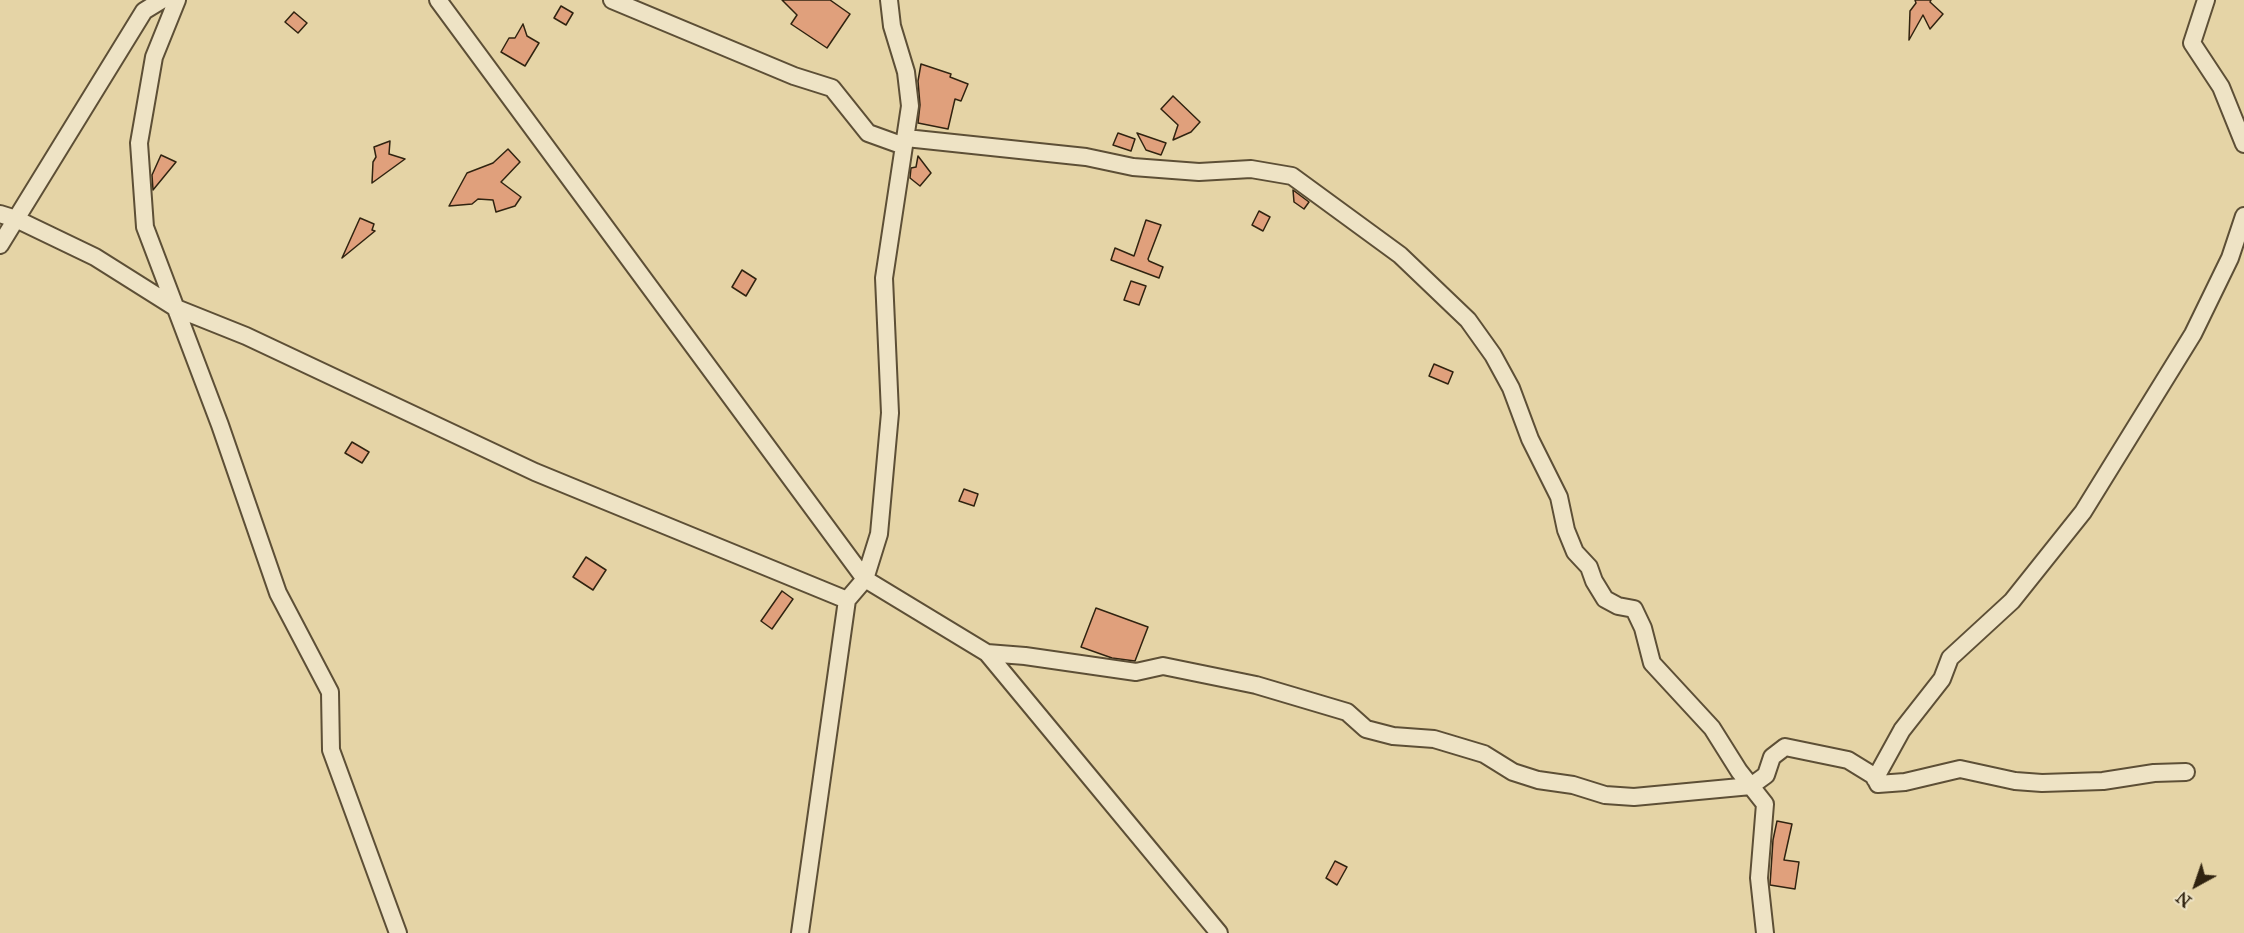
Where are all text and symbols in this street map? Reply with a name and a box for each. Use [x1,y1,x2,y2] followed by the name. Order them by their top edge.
[2166,855,2226,915] north arrow
[2173,888,2195,911] text: N

